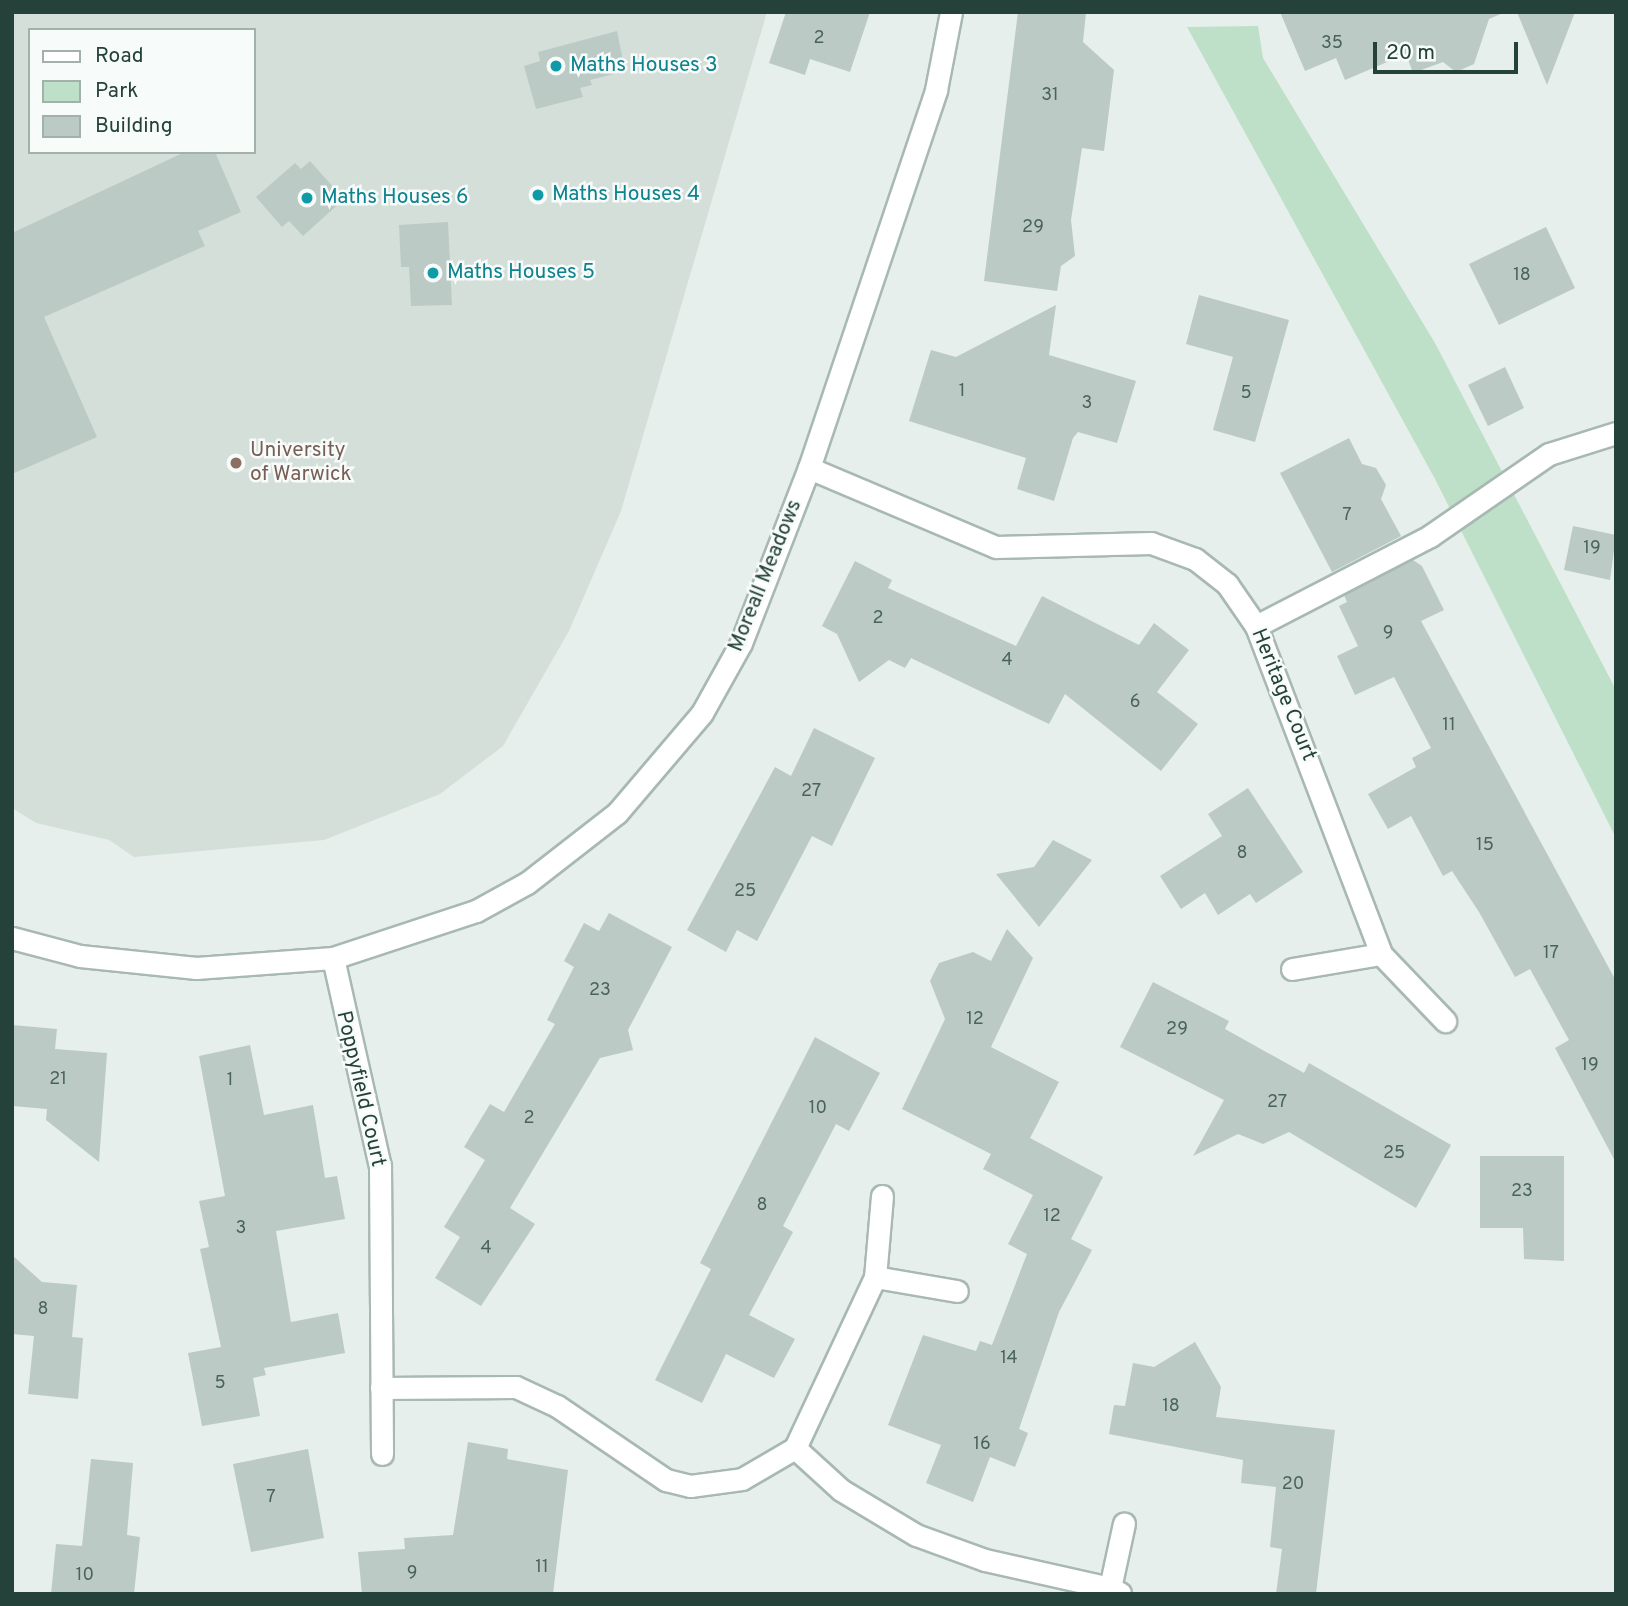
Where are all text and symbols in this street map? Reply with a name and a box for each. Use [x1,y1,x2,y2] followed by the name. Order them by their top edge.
[28,28,256,154] legend
[813,28,825,50] house number: 2
[1376,28,1521,72] scale bar
[1321,33,1343,55] house number: 35
[1386,40,1435,67] text: 20 m
[95,43,144,70] text: Road
[570,53,718,79] place label: Maths Houses 3
[548,58,564,74] marker: Maths Houses 3
[95,78,138,105] text: Park
[1041,85,1059,107] house number: 31
[95,113,173,140] text: Building
[552,182,700,208] place label: Maths Houses 4
[321,185,468,211] place label: Maths Houses 6
[530,187,546,203] marker: Maths Houses 4
[299,190,315,206] marker: Maths Houses 6
[1022,217,1044,239] house number: 29
[447,260,595,286] place label: Maths Houses 5
[425,265,441,281] marker: Maths Houses 5
[1513,265,1531,287] house number: 18
[959,381,965,403] house number: 1
[1240,383,1252,405] house number: 5
[1082,393,1092,415] house number: 3
[250,438,352,488] place label: University of Warwick
[228,455,244,471] marker: University of Warwick
[724,496,808,656] street label: Moreall Meadows
[1342,505,1352,527] house number: 7
[1583,538,1601,560] house number: 19
[872,608,884,630] house number: 2
[1383,623,1393,645] house number: 9
[1245,625,1321,765] street label: Heritage Court
[1001,650,1013,672] house number: 4
[1130,692,1140,714] house number: 6
[1442,715,1456,737] house number: 11
[801,781,821,803] house number: 27
[1476,835,1494,857] house number: 15
[1237,843,1247,865] house number: 8
[734,881,756,903] house number: 25
[1543,943,1559,965] house number: 17
[589,980,611,1002] house number: 23
[330,1009,390,1169] street label: Poppyfield Court
[966,1009,984,1031] house number: 12
[1166,1019,1188,1041] house number: 29
[1581,1055,1599,1077] house number: 19
[49,1069,67,1091] house number: 21
[227,1070,233,1092] house number: 1
[1267,1092,1287,1114] house number: 27
[809,1098,827,1120] house number: 10
[523,1108,535,1130] house number: 2
[1383,1143,1405,1165] house number: 25
[1511,1181,1533,1203] house number: 23
[757,1195,767,1217] house number: 8
[1043,1206,1061,1228] house number: 12
[236,1218,246,1240] house number: 3
[480,1238,492,1260] house number: 4
[38,1299,48,1321] house number: 8
[1000,1348,1018,1370] house number: 14
[214,1373,226,1395] house number: 5
[1162,1396,1180,1418] house number: 18
[973,1434,991,1456] house number: 16
[1282,1474,1304,1496] house number: 20
[266,1487,276,1509] house number: 7
[535,1557,549,1579] house number: 11
[407,1563,417,1585] house number: 9
[76,1565,94,1587] house number: 10

